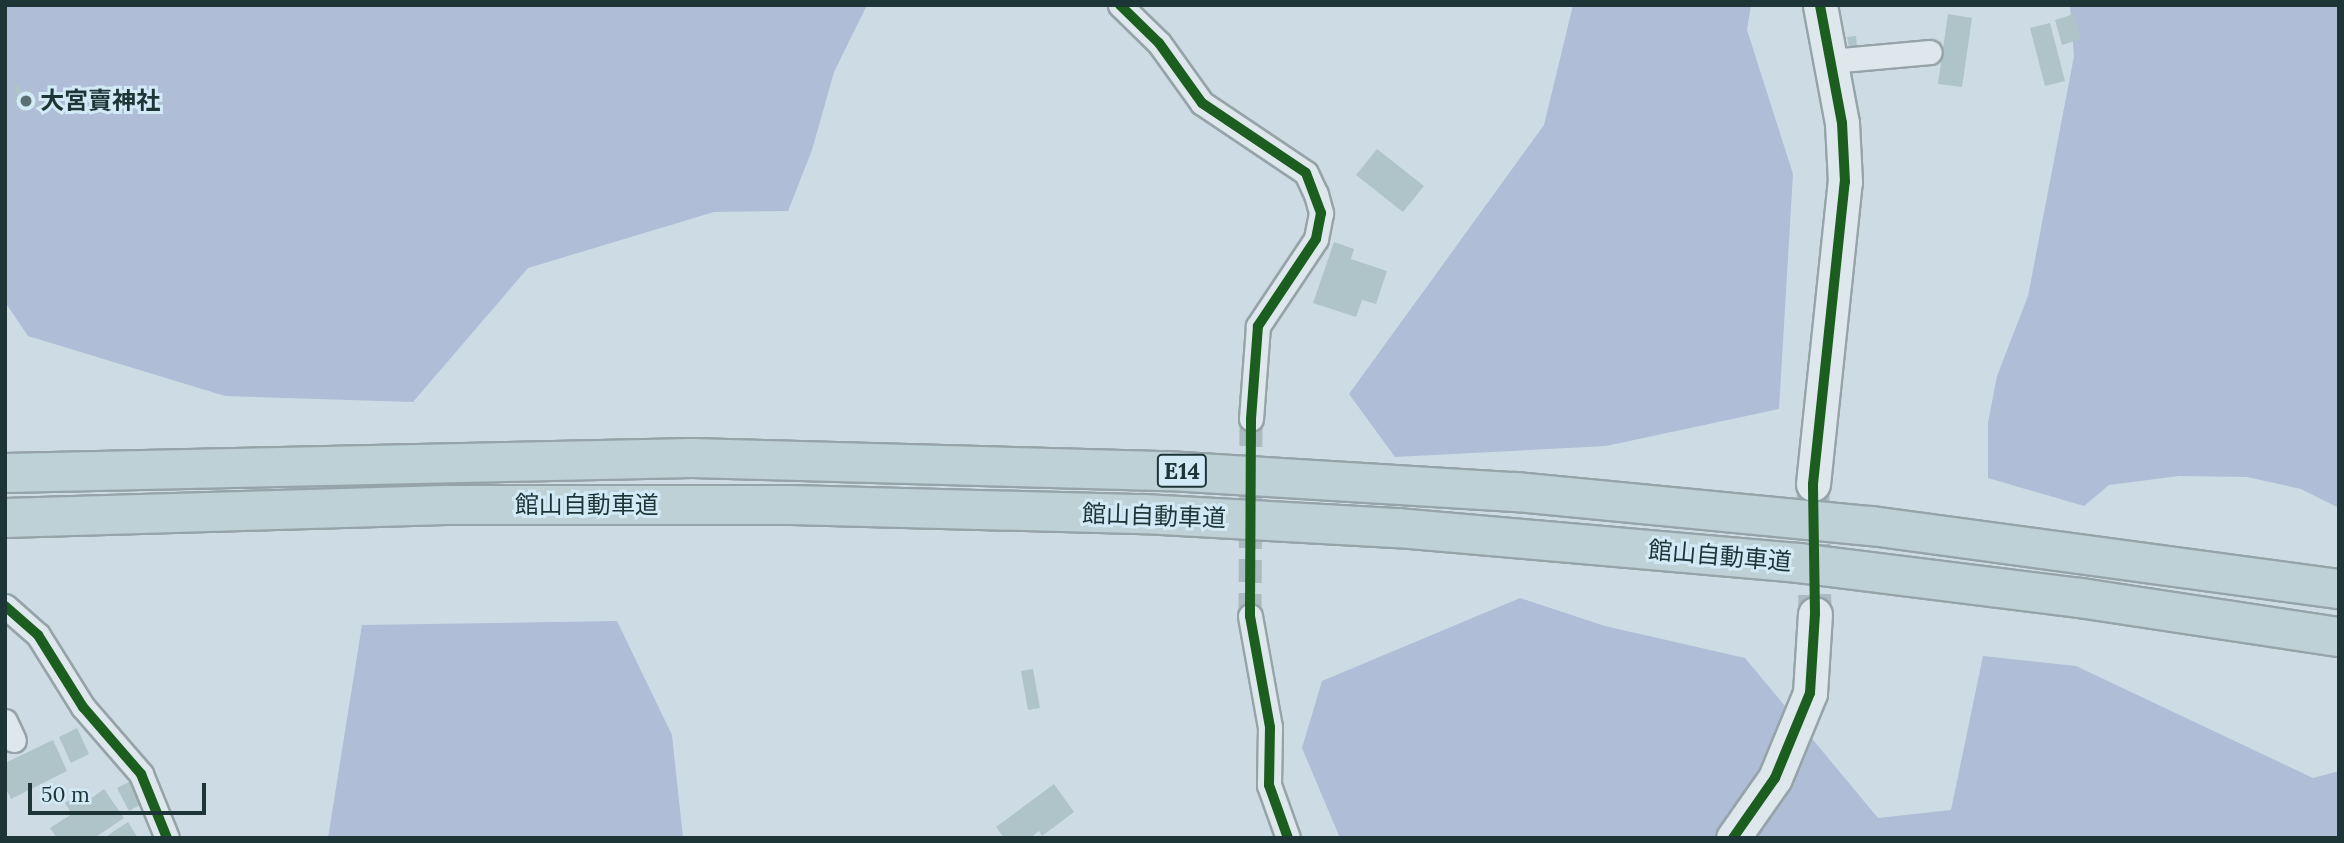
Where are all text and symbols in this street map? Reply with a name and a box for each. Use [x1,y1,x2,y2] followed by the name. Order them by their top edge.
[40,87,160,115] place label: 大宮賣神社
[18,93,34,109] marker: 大宮賣神社
[1156,452,1208,491] road number: E14
[515,491,659,519] street label: 館山自動車道
[1082,499,1226,533] street label: 館山自動車道
[1647,535,1793,577] street label: 館山自動車道
[32,770,210,814] scale bar
[41,781,90,808] text: 50 m

